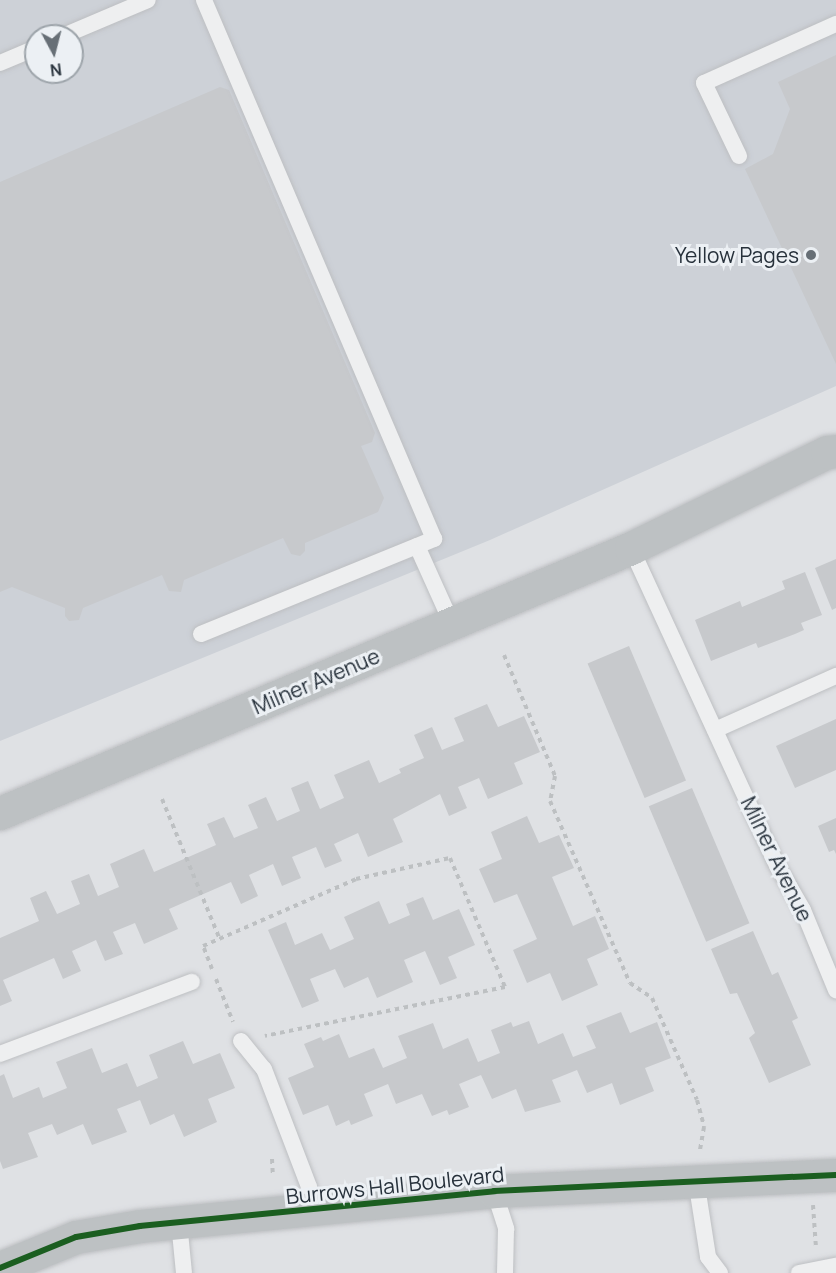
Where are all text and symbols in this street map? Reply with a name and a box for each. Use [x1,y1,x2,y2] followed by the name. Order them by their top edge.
[24,24,84,84] north arrow
[49,58,63,81] text: N
[675,242,799,268] place label: Yellow Pages
[804,248,818,262] marker: Yellow Pages
[249,643,383,719] street label: Milner Avenue
[736,792,818,926] street label: Milner Avenue
[285,1161,505,1209] street label: Burrows Hall Boulevard

